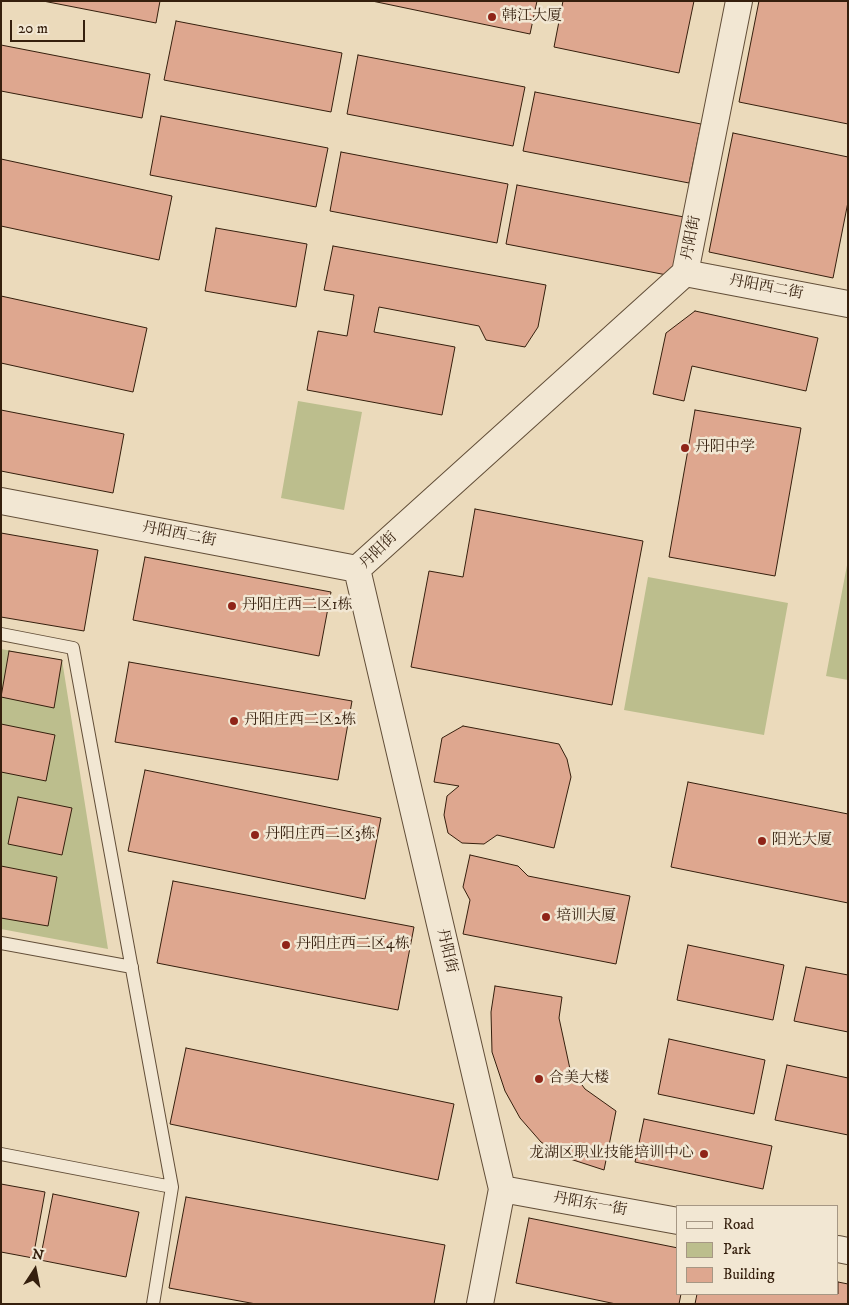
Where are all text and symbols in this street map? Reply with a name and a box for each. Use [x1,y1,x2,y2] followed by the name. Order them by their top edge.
[502,8,562,26] place label: 韩江大厦
[12,10,88,42] scale bar
[486,11,498,23] marker: 韩江大厦
[18,19,48,38] text: 20 m
[679,214,705,262] street label: 丹阳街
[727,272,805,304] street label: 丹阳西二街
[695,439,755,457] place label: 丹阳中学
[679,442,691,454] marker: 丹阳中学
[140,519,218,551] street label: 丹阳西二街
[357,529,401,573] street label: 丹阳街
[242,597,353,615] place label: 丹阳庄西二区1栋
[226,600,238,612] marker: 丹阳庄西二区1栋
[244,712,356,730] place label: 丹阳庄西二区2栋
[228,715,240,727] marker: 丹阳庄西二区2栋
[265,826,376,844] place label: 丹阳庄西二区3栋
[249,829,261,841] marker: 丹阳庄西二区3栋
[772,832,832,850] place label: 阳光大厦
[756,835,768,847] marker: 阳光大厦
[556,908,616,926] place label: 培训大厦
[540,911,552,923] marker: 培训大厦
[432,927,460,975] street label: 丹阳街
[296,936,410,954] place label: 丹阳庄西二区4栋
[280,939,292,951] marker: 丹阳庄西二区4栋
[549,1070,609,1088] place label: 合美大楼
[533,1073,545,1085] marker: 合美大楼
[529,1145,694,1163] place label: 龙湖区职业技能培训中心
[698,1148,710,1160] marker: 龙湖区职业技能培训中心
[552,1190,628,1220] street label: 丹阳东一街
[676,1205,839,1295] legend
[723,1215,754,1234] text: Road
[723,1240,751,1259] text: Park
[10,1245,60,1295] north arrow
[31,1245,45,1265] text: N
[723,1265,775,1284] text: Building

